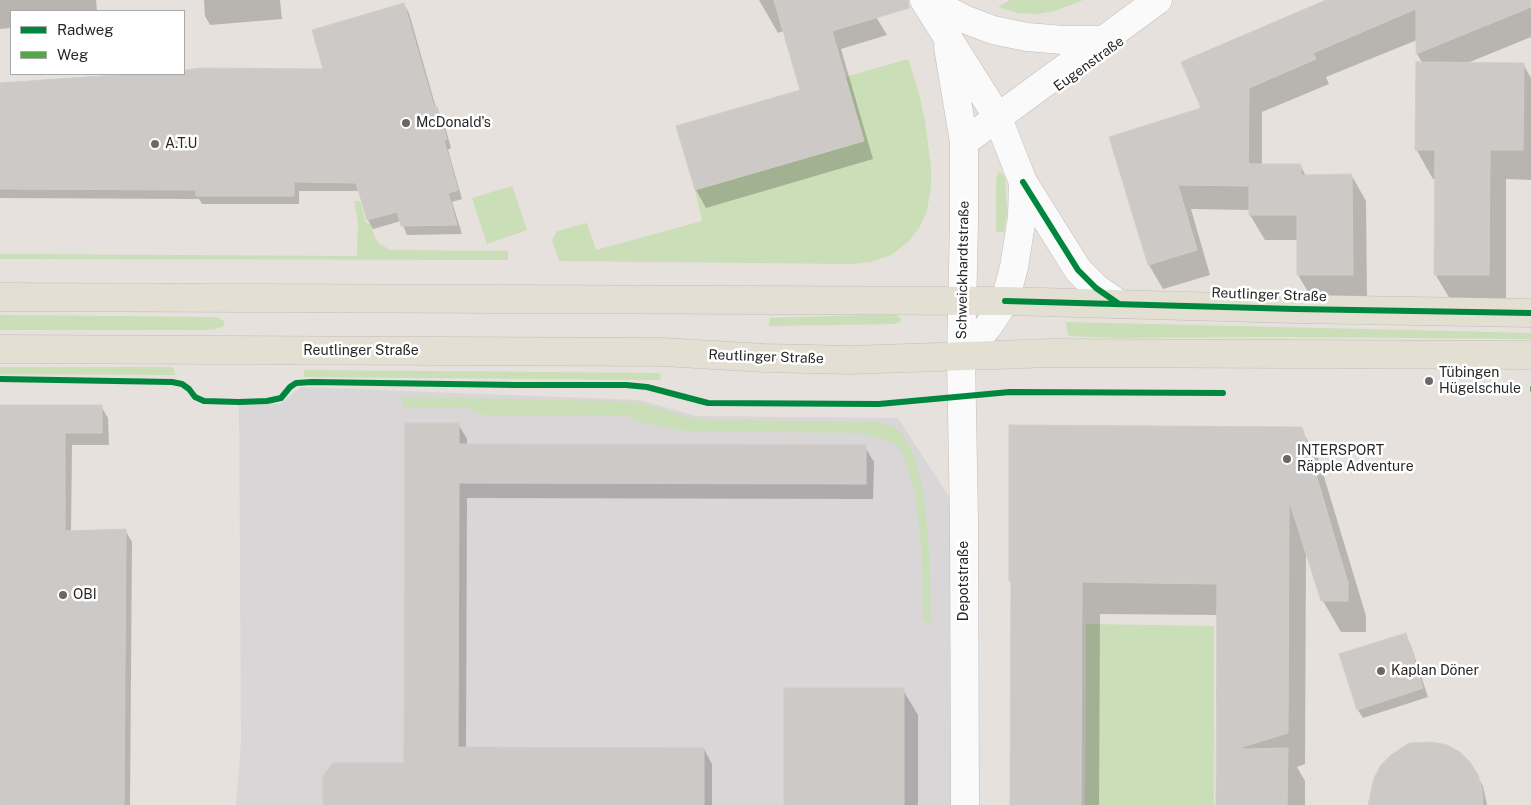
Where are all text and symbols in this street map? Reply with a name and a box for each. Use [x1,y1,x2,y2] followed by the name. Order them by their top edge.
[10,10,185,75] legend
[57,21,114,38] text: Radweg
[1051,33,1127,95] street label: Eugenstraße
[57,46,88,63] text: Weg
[416,115,491,131] place label: McDonald's
[400,117,412,129] marker: McDonald's
[165,136,197,152] place label: A.T.U
[149,138,161,150] marker: A.T.U
[953,201,973,339] street label: Schweickhardtstraße
[1211,285,1327,305] street label: Reutlinger Straße
[303,343,419,359] street label: Reutlinger Straße
[708,347,824,367] street label: Reutlinger Straße
[1439,365,1521,398] place label: Tübingen Hügelschule
[1423,375,1435,387] marker: Tübingen Hügelschule
[1297,443,1414,476] place label: INTERSPORT Räpple Adventure
[1281,453,1293,465] marker: INTERSPORT Räpple Adventure
[956,541,972,621] street label: Depotstraße
[73,587,97,603] place label: OBI
[57,589,69,601] marker: OBI
[1391,663,1479,679] place label: Kaplan Döner
[1375,665,1387,677] marker: Kaplan Döner

